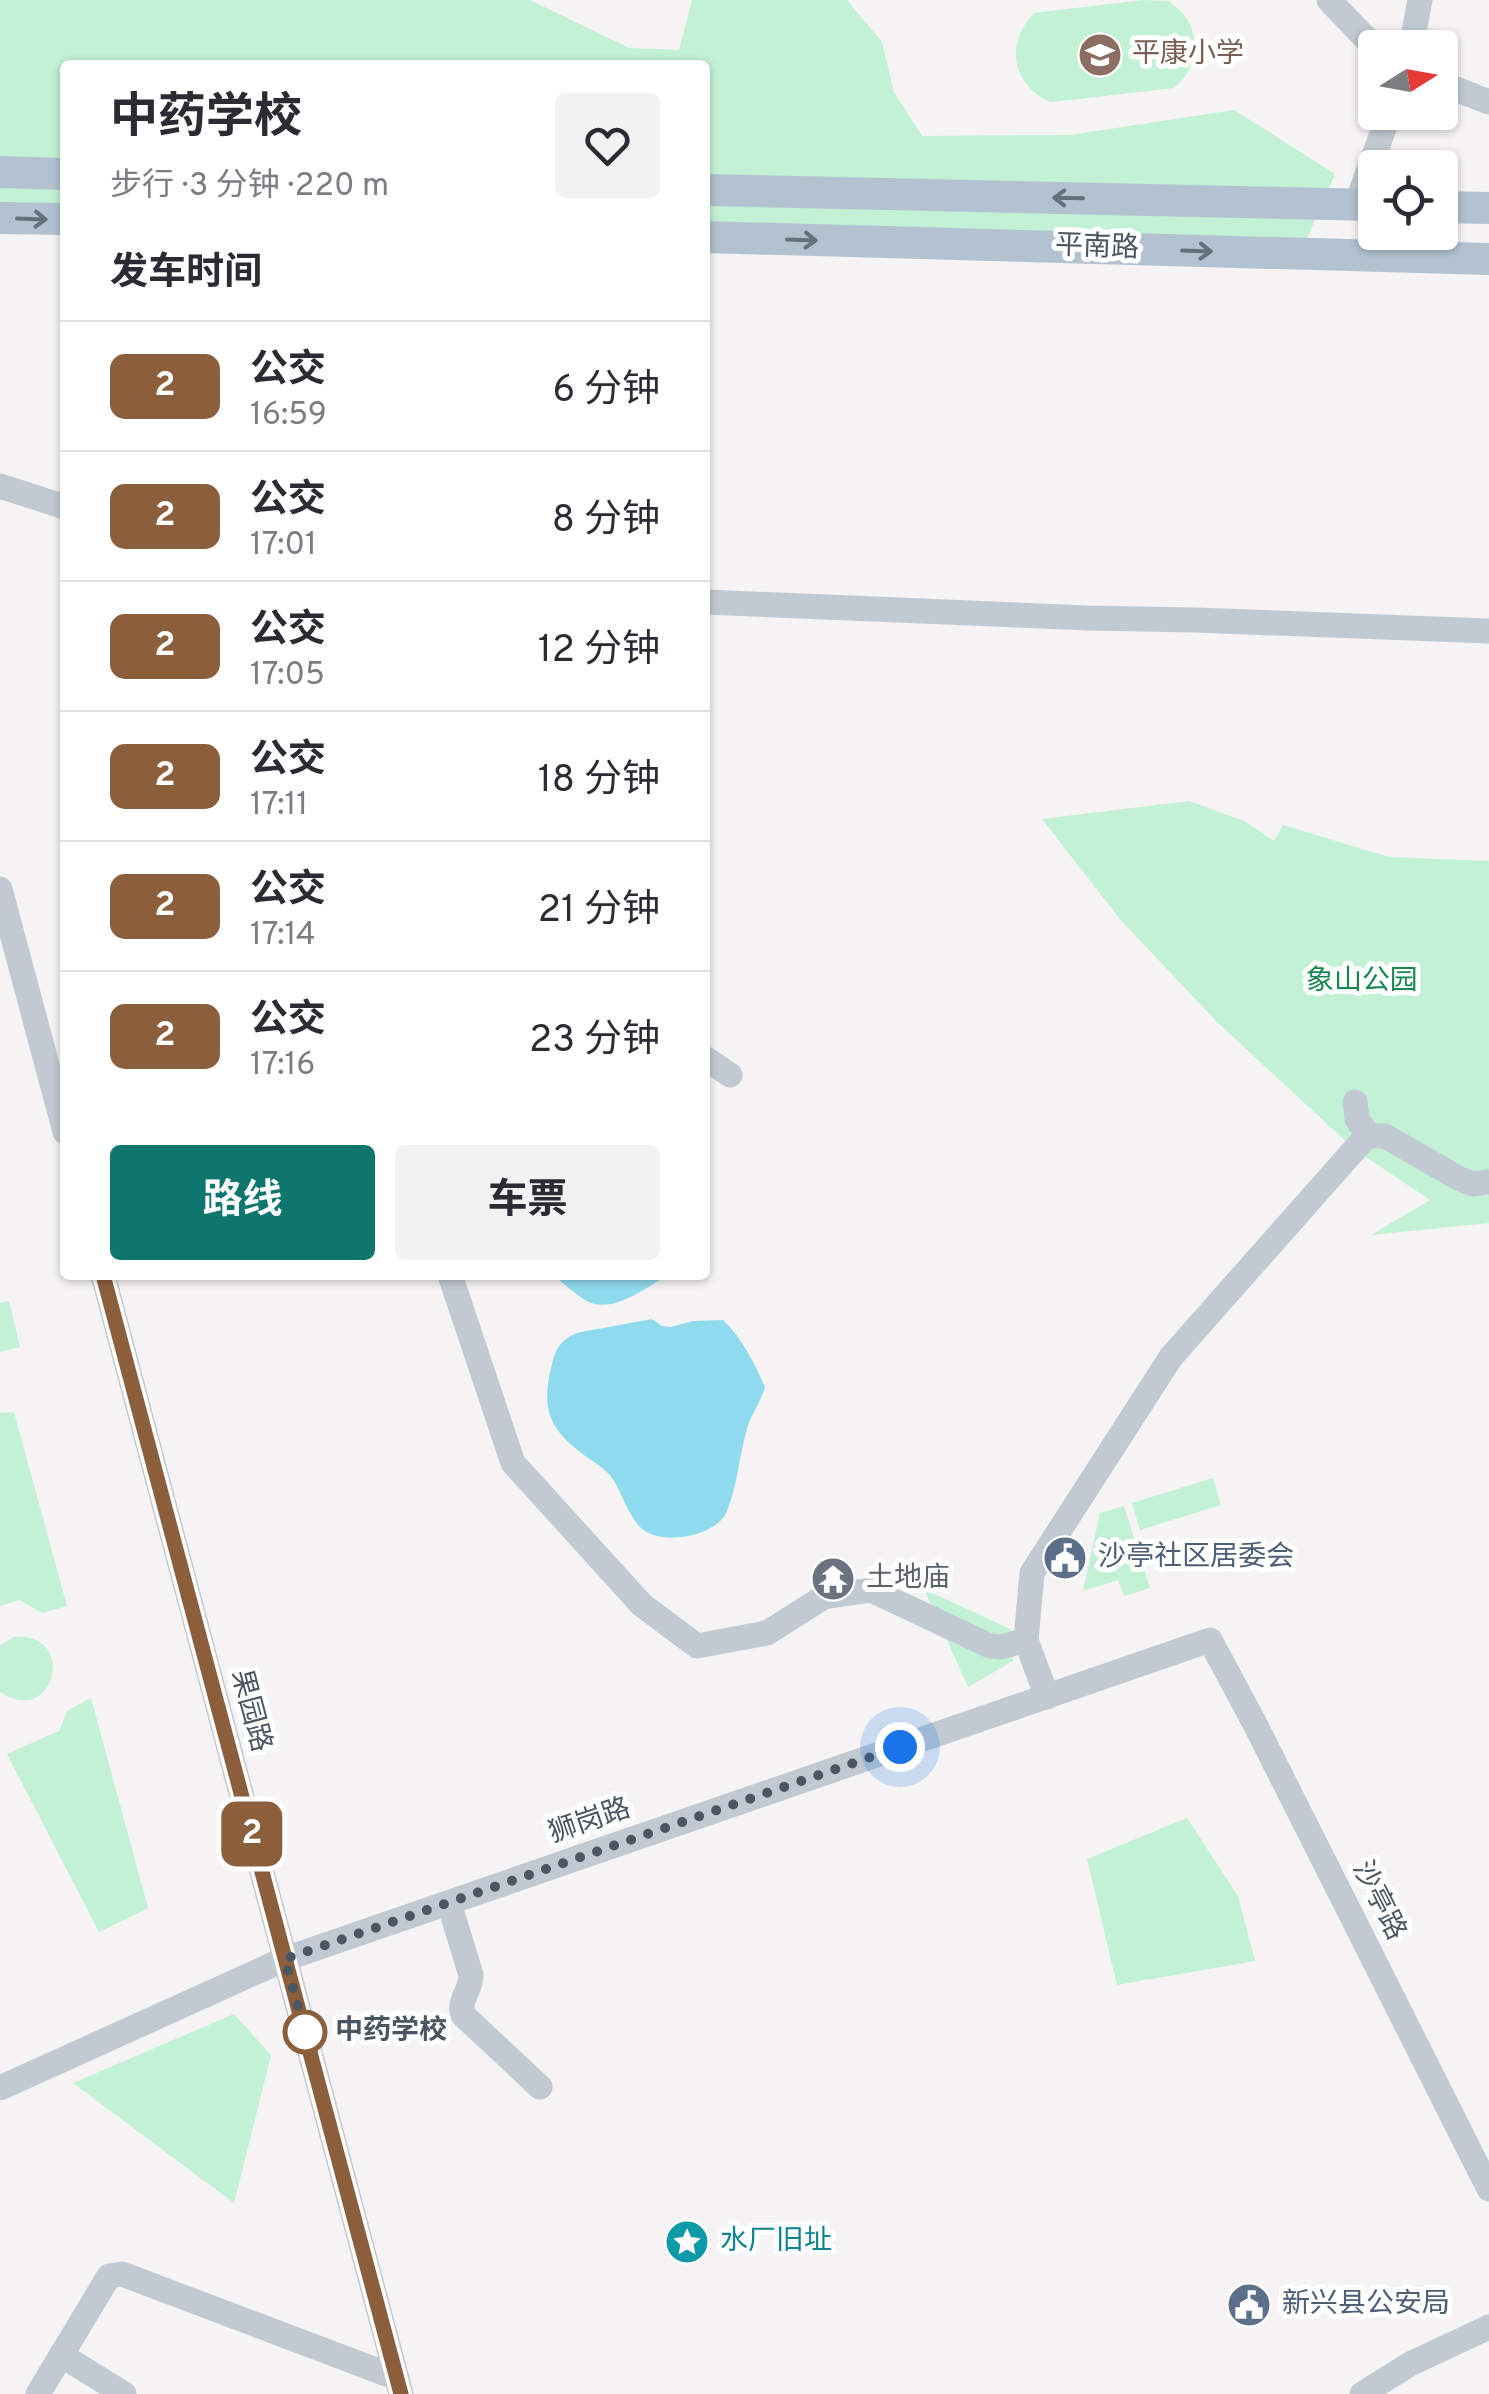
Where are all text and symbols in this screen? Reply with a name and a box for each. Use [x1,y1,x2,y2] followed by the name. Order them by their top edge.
[1358,30,1458,130] north arrow
[1358,30,1458,250] map controls
[1077,32,1123,78] school or university icon: 平康小学
[1132,37,1244,73] place label: 平康小学
[110,90,302,150] text: 中药学校
[555,93,660,198] button: heart
[1358,150,1458,250] button: locate
[110,167,389,207] text: 步行 · 3 分钟 · 220 m
[1052,189,1084,208] one-way arrow
[16,209,48,228] one-way arrow
[1054,229,1140,267] street label: 平南路
[786,230,818,249] one-way arrow
[1181,241,1213,260] one-way arrow
[110,250,262,299] text: 发车时间
[250,347,326,396] text: 公交
[154,364,176,408] text: 2
[552,367,660,416] text: 6 分钟
[250,396,327,436] text: 16:59
[250,477,326,526] text: 公交
[154,494,176,538] text: 2
[552,497,660,546] text: 8 分钟
[250,526,317,566] text: 17:01
[250,607,326,656] text: 公交
[154,624,176,668] text: 2
[538,627,660,676] text: 12 分钟
[250,656,325,696] text: 17:05
[250,737,326,786] text: 公交
[154,754,176,798] text: 2
[538,757,660,806] text: 18 分钟
[250,786,308,826] text: 17:11
[250,867,326,916] text: 公交
[154,884,176,928] text: 2
[538,887,660,936] text: 21 分钟
[250,916,316,956] text: 17:14
[1306,964,1418,1000] park label: 象山公园
[250,997,326,1046] text: 公交
[154,1014,176,1058] text: 2
[529,1017,660,1066] text: 23 分钟
[250,1046,315,1086] text: 17:16
[110,1145,375,1260] button: 路线
[395,1145,660,1260] button: 车票
[1042,1535,1088,1581] public building icon: 沙亭社区居委会
[1098,1540,1294,1576] place label: 沙亭社区居委会
[810,1556,856,1602] temple icon: 土地庙
[866,1561,950,1597] place label: 土地庙
[222,1666,278,1756] street label: 果园路
[875,1722,925,1772] your location
[544,1791,636,1853] street label: 狮岗路
[220,1802,284,1866] line badge: 2
[241,1812,263,1856] text: 2
[1343,1855,1413,1947] street label: 沙亭路
[284,2011,326,2053] marker: 中药学校
[335,2014,447,2050] place label: 中药学校
[664,2219,710,2265] place icon: 水厂旧址
[720,2224,832,2260] place label: 水厂旧址
[1226,2282,1272,2328] public building icon: 新兴县公安局
[1282,2287,1450,2323] place label: 新兴县公安局

